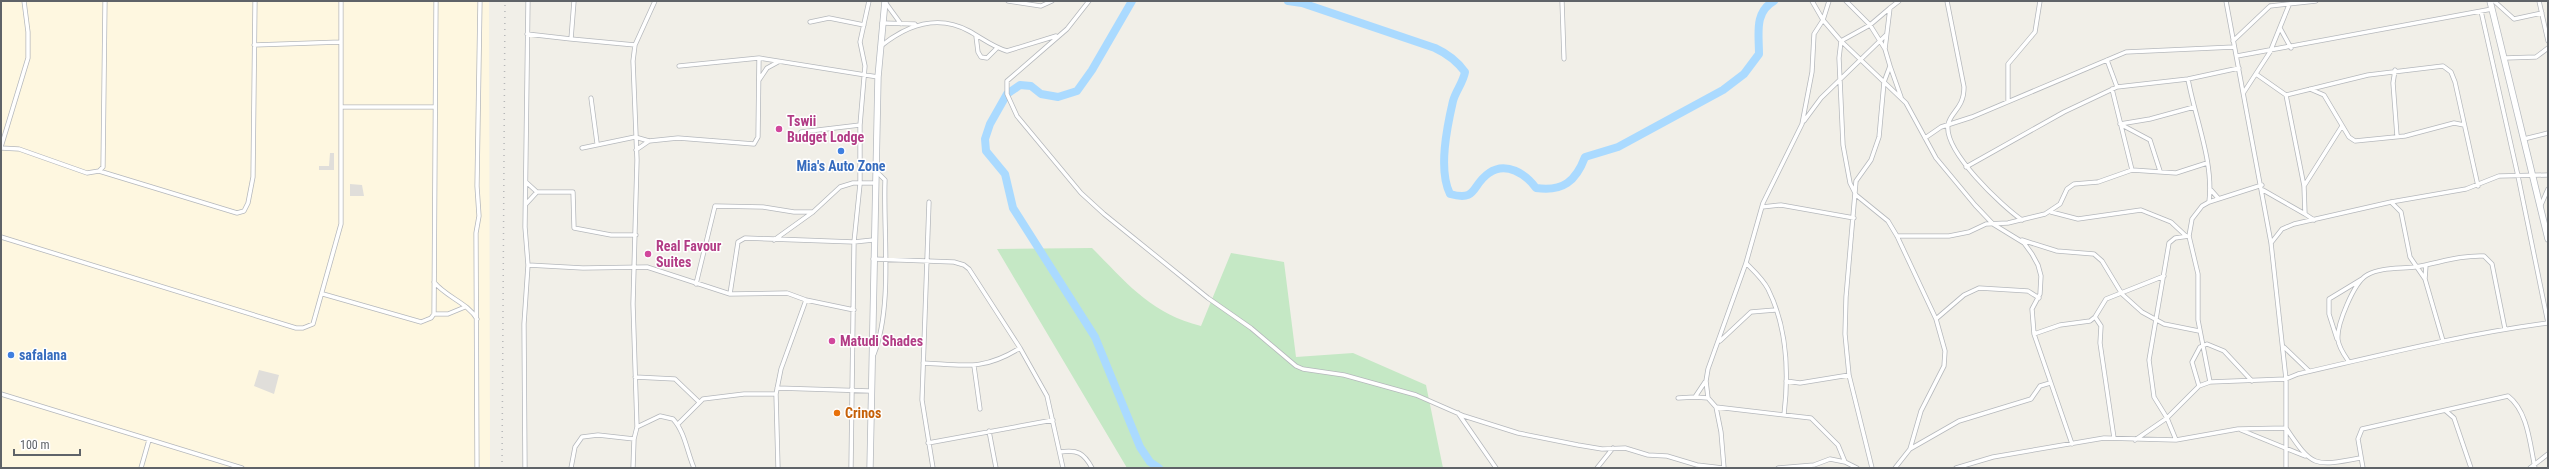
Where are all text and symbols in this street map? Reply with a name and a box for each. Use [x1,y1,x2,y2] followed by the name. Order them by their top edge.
[787,113,865,145] place label: Tswii Budget Lodge
[774,124,784,134] marker: Tswii Budget Lodge
[836,146,846,156] marker: Mia's Auto Zone
[796,158,886,174] place label: Mia's Auto Zone
[656,238,722,270] place label: Real Favour Suites
[643,249,653,259] marker: Real Favour Suites
[840,333,923,349] place label: Matudi Shades
[827,336,837,346] marker: Matudi Shades
[19,347,67,363] place label: safalana
[6,350,16,360] marker: safalana
[845,405,881,421] place label: Crinos
[832,408,842,418] marker: Crinos
[14,431,80,457] scale bar
[20,438,50,452] text: 100 m

